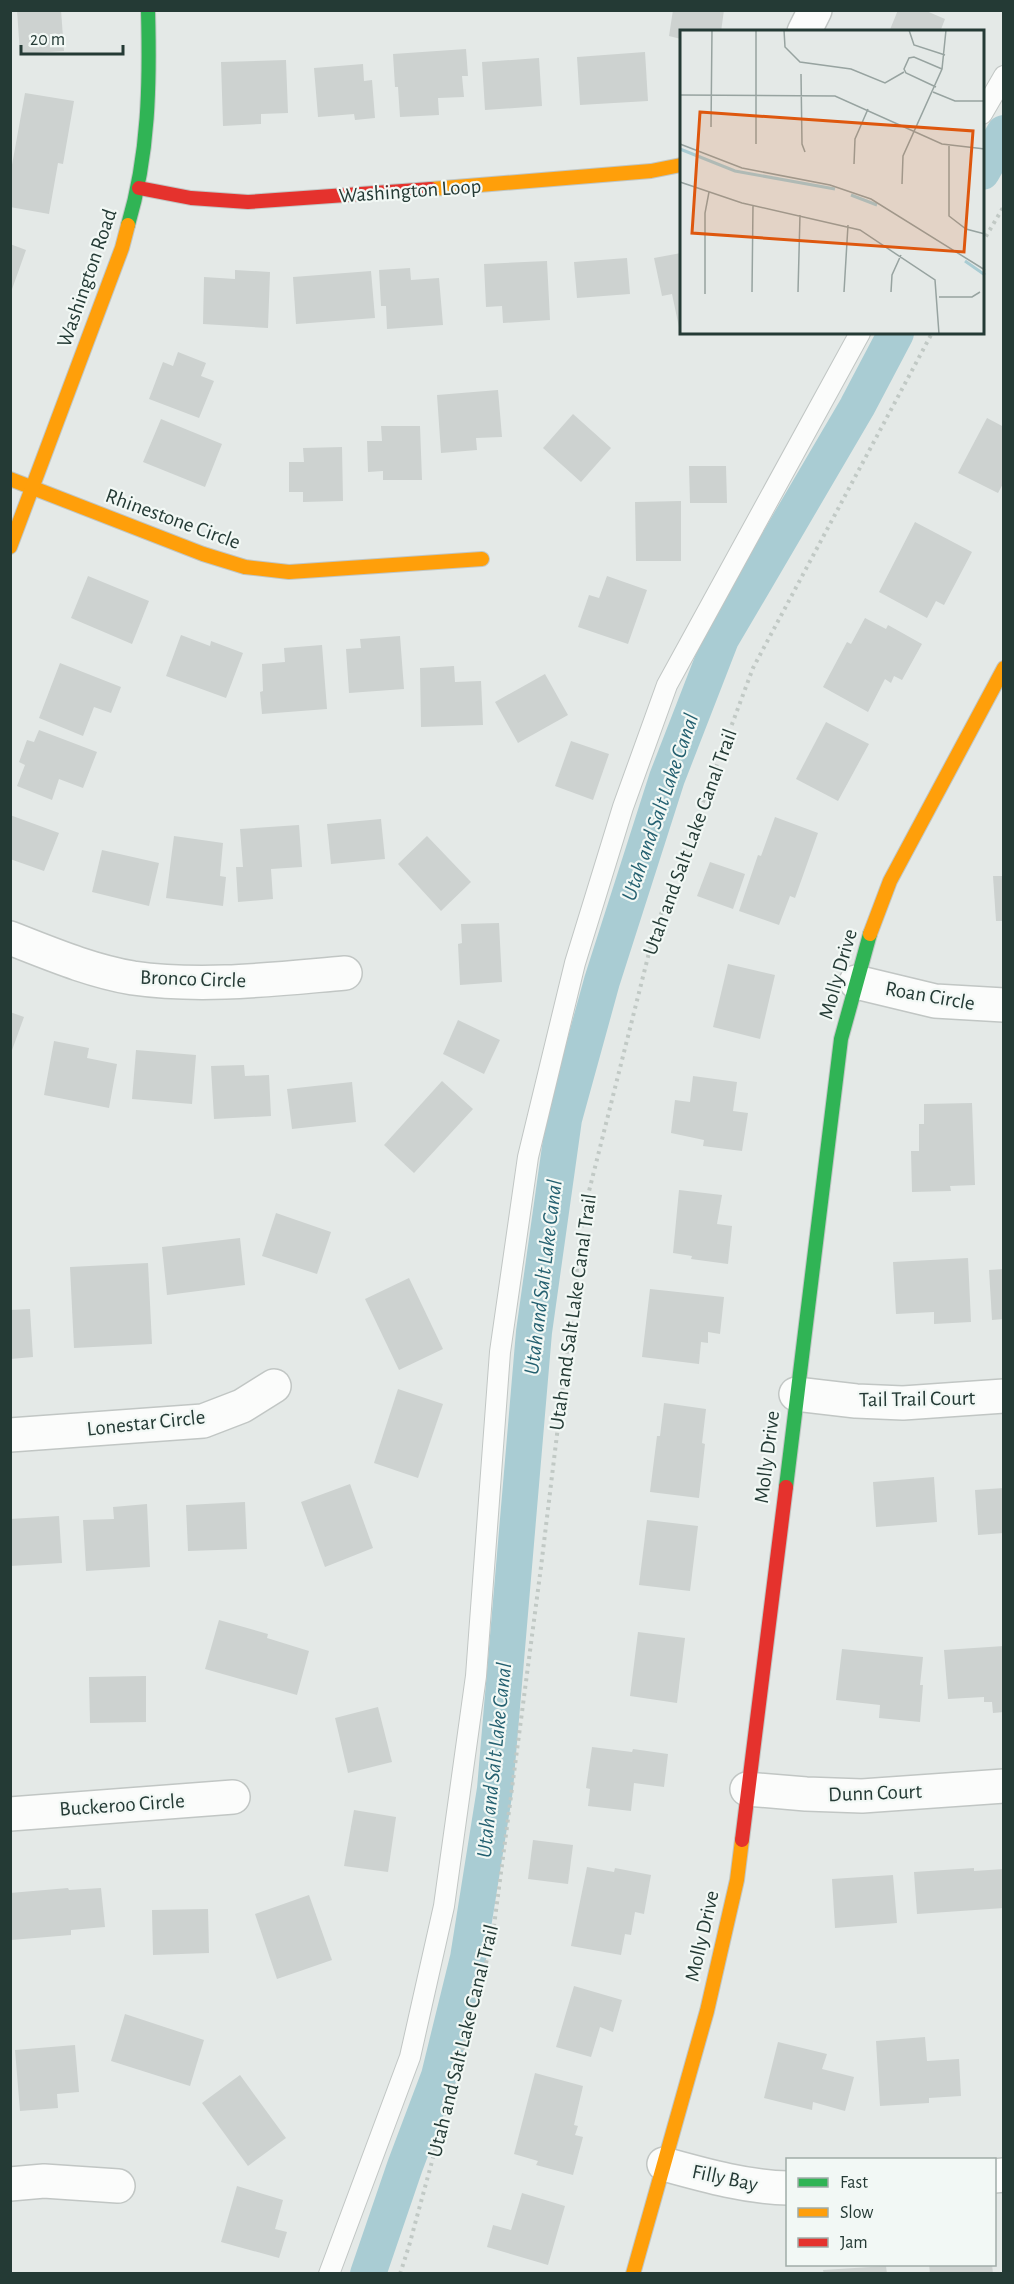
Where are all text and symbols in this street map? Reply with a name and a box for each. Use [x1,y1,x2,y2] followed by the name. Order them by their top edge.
[21,18,123,56] scale bar
[680,30,984,334] inset map
[30,31,65,49] text: 20 m
[338,176,482,206] street label: Washington Loop
[54,206,121,350] street label: Washington Road
[103,485,243,553] street label: Rhinestone Circle
[618,710,702,904] water label: Utah and Salt Lake Canal
[639,726,741,958] street label: Utah and Salt Lake Canal Trail
[815,926,861,1022] street label: Molly Drive
[139,967,247,991] street label: Bronco Circle
[883,978,977,1014] street label: Roan Circle
[520,1178,566,1376] water label: Utah and Salt Lake Canal
[546,1192,600,1432] street label: Utah and Salt Lake Canal Trail
[859,1387,976,1411] street label: Tail Trail Court
[86,1406,206,1440] street label: Lonestar Circle
[751,1410,783,1504] street label: Molly Drive
[473,1661,515,1859] water label: Utah and Salt Lake Canal
[828,1781,923,1805] street label: Dunn Court
[59,1790,185,1820] street label: Buckeroo Circle
[681,1888,723,1984] street label: Molly Drive
[424,1922,502,2160] street label: Utah and Salt Lake Canal Trail
[786,2158,996,2266] legend
[690,2161,760,2195] street label: Filly Bay
[840,2174,868,2192] text: Fast
[840,2204,873,2222] text: Slow
[840,2234,868,2252] text: Jam

